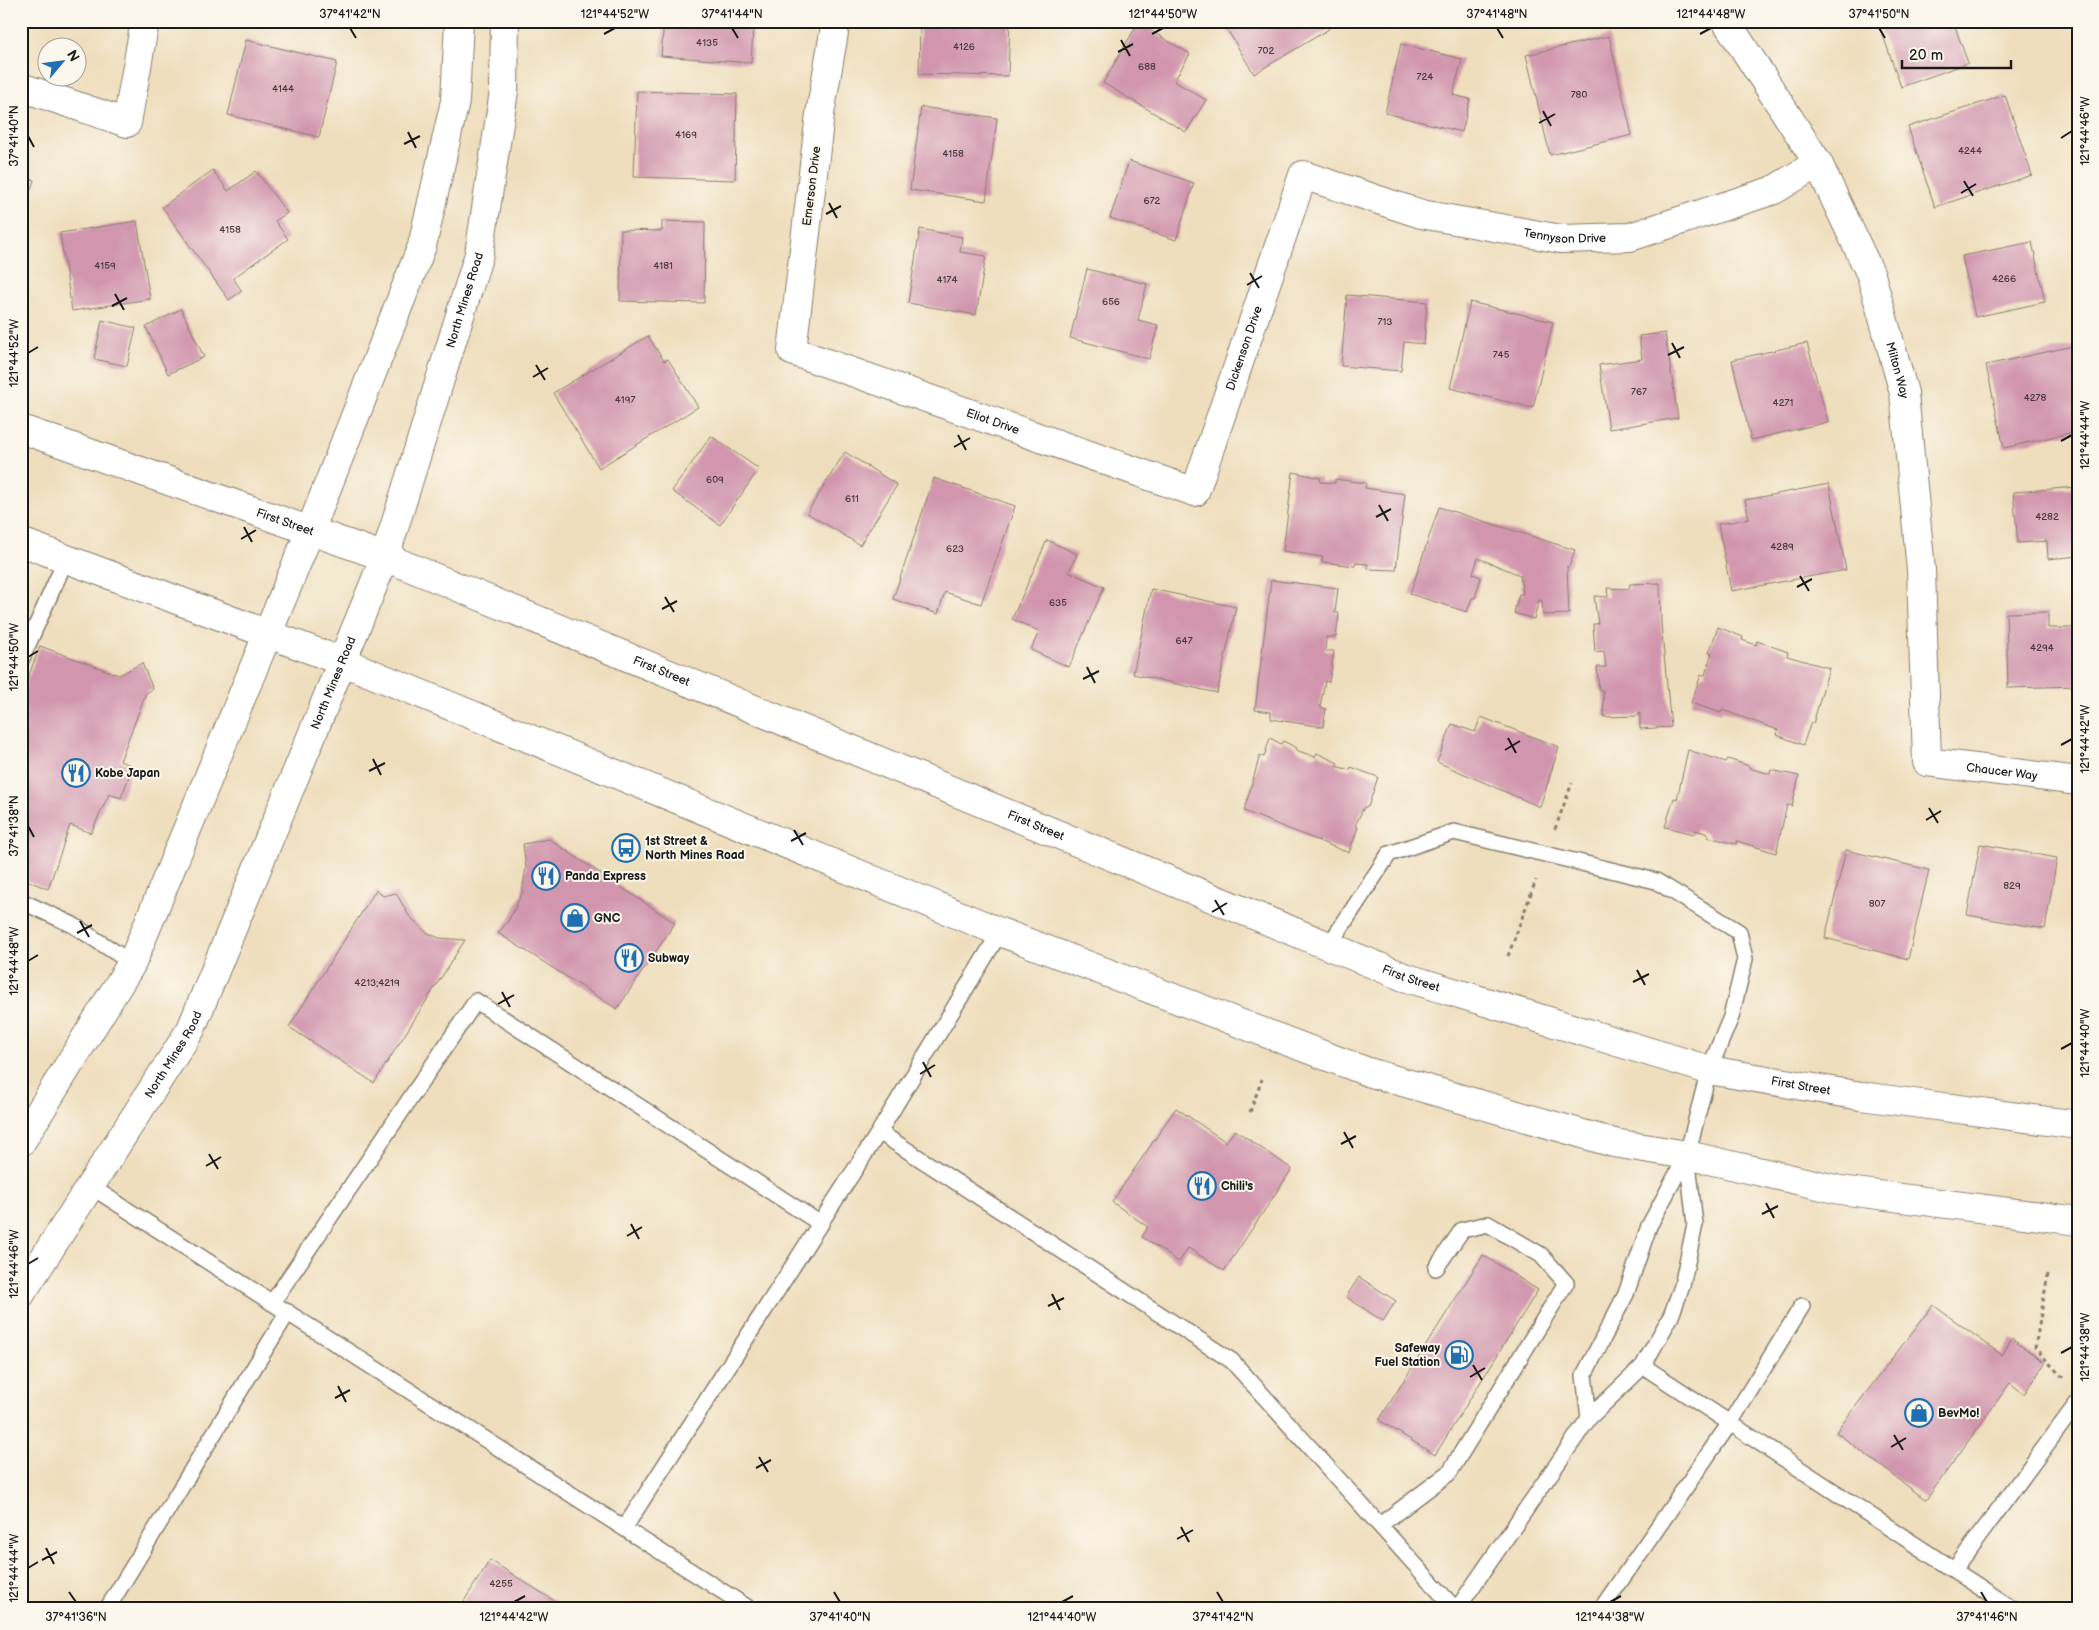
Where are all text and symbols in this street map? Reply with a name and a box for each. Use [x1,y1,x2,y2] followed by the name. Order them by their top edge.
[319,7,381,22] text: 37°41'42"N
[581,7,649,22] text: 121°44'52"W
[701,7,763,22] text: 37°41'44"N
[1129,7,1197,22] text: 121°44'50"W
[1466,7,1528,22] text: 37°41'48"N
[1677,7,1745,22] text: 121°44'48"W
[1849,7,1909,22] text: 37°41'50"N
[696,37,718,49] house number: 4135
[38,38,88,88] north arrow
[1902,38,2010,70] scale bar
[953,41,975,53] house number: 4126
[1258,45,1274,57] house number: 702
[1909,46,1943,65] text: 20 m
[63,47,83,65] text: N
[1138,61,1156,73] house number: 688
[1417,71,1433,83] house number: 724
[272,83,294,95] house number: 4144
[1571,89,1587,101] house number: 780
[2078,96,2093,166] text: 121°44'46"W
[7,105,22,167] text: 37°41'40"N
[675,129,697,141] house number: 4169
[800,145,824,227] street label: Emerson Drive
[1958,145,1982,157] house number: 4244
[942,148,964,160] house number: 4158
[1144,195,1161,207] house number: 672
[219,224,241,236] house number: 4158
[1522,225,1606,246] street label: Tennyson Drive
[443,251,487,350] street label: North Mines Road
[94,260,116,272] house number: 4159
[653,260,673,272] house number: 4181
[1992,273,2016,285] house number: 4266
[937,274,957,286] house number: 4174
[1102,296,1120,308] house number: 656
[1223,304,1265,392] street label: Dickenson Drive
[1378,316,1392,328] house number: 713
[7,319,22,387] text: 121°44'52"W
[1883,340,1912,400] street label: Milton Way
[1493,349,1510,361] house number: 745
[1631,386,1647,398] house number: 767
[2024,392,2047,404] house number: 4278
[615,394,635,406] house number: 4197
[1773,397,1794,409] house number: 4271
[2078,400,2093,470] text: 121°44'44"W
[964,405,1022,438] street label: Eliot Drive
[706,474,724,486] house number: 609
[845,493,859,505] house number: 611
[254,505,316,539] street label: First Street
[2035,511,2059,523] house number: 4282
[1770,541,1794,553] house number: 4289
[946,543,964,555] house number: 623
[1049,597,1067,609] house number: 635
[7,623,22,691] text: 121°44'50"W
[307,634,359,732] street label: North Mines Road
[1175,635,1193,647] house number: 647
[2030,642,2054,654] house number: 4294
[631,653,692,689] street label: First Street
[2078,705,2093,773] text: 121°44'42"W
[61,758,91,788] restaurant icon: Kobe Japan
[1965,759,2039,783] street label: Chaucer Way
[95,766,160,781] place label: Kobe Japan
[7,795,22,857] text: 37°41'38"N
[1005,807,1067,844] street label: First Street
[611,833,641,863] bus stop icon: 1st Street & North Mines Road
[645,834,745,863] place label: 1st Street & North Mines Road
[531,861,561,891] restaurant icon: Panda Express
[565,869,646,884] place label: Panda Express
[2003,880,2021,892] house number: 829
[1869,898,1885,910] house number: 807
[560,903,590,933] shop icon: GNC
[594,911,621,926] place label: GNC
[7,927,22,995] text: 121°44'48"W
[614,943,644,973] restaurant icon: Subway
[648,951,690,966] place label: Subway
[1380,961,1442,995] street label: First Street
[354,977,400,989] house number: 4213;4219
[141,1009,205,1101] street label: North Mines Road
[2078,1009,2093,1077] text: 121°44'40"W
[1770,1073,1832,1098] street label: First Street
[1187,1171,1217,1201] restaurant icon: Chili's
[1221,1179,1253,1194] place label: Chili's
[7,1229,22,1299] text: 121°44'46"W
[2078,1313,2093,1381] text: 121°44'38"W
[1444,1340,1474,1370] fuel station icon: Safeway Fuel Station
[1374,1341,1441,1370] place label: Safeway Fuel Station
[1904,1398,1934,1428] shop icon: BevMo!
[1938,1406,1979,1421] place label: BevMo!
[7,1533,22,1603] text: 121°44'44"W
[489,1578,513,1590] house number: 4255
[45,1610,107,1625] text: 37°41'36"N
[480,1610,548,1625] text: 121°44'42"W
[809,1610,871,1625] text: 37°41'40"N
[1028,1610,1096,1625] text: 121°44'40"W
[1192,1610,1254,1625] text: 37°41'42"N
[1576,1610,1644,1625] text: 121°44'38"W
[1956,1610,2018,1625] text: 37°41'46"N

